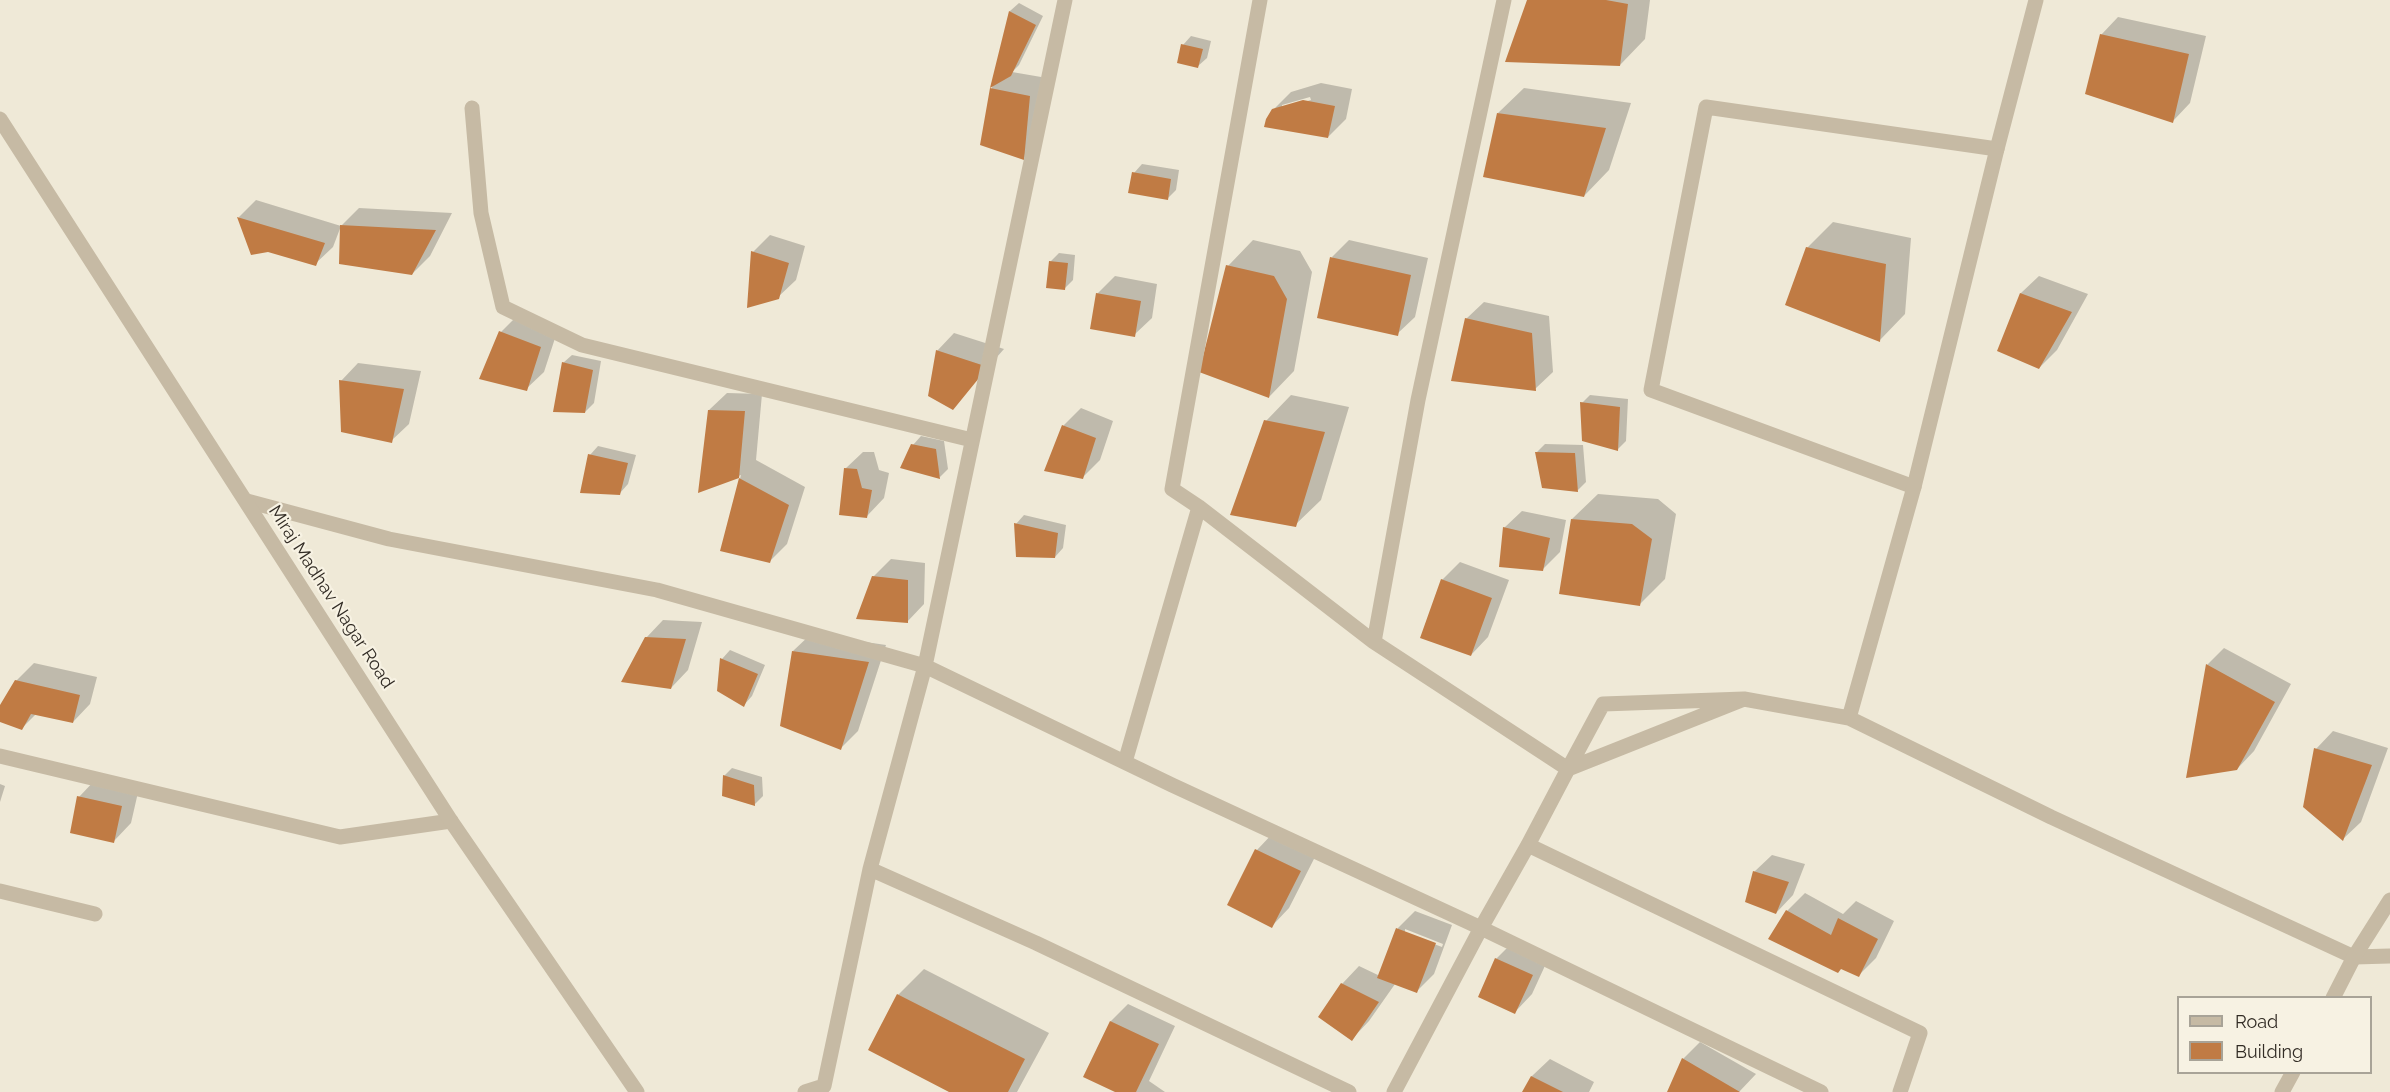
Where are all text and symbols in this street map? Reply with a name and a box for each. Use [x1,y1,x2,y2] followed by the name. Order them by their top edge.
[264,501,398,693] street label: Miraj Madhav Nagar Road
[2177,996,2372,1074] legend
[2235,1011,2278,1032] text: Road
[2235,1041,2303,1062] text: Building

